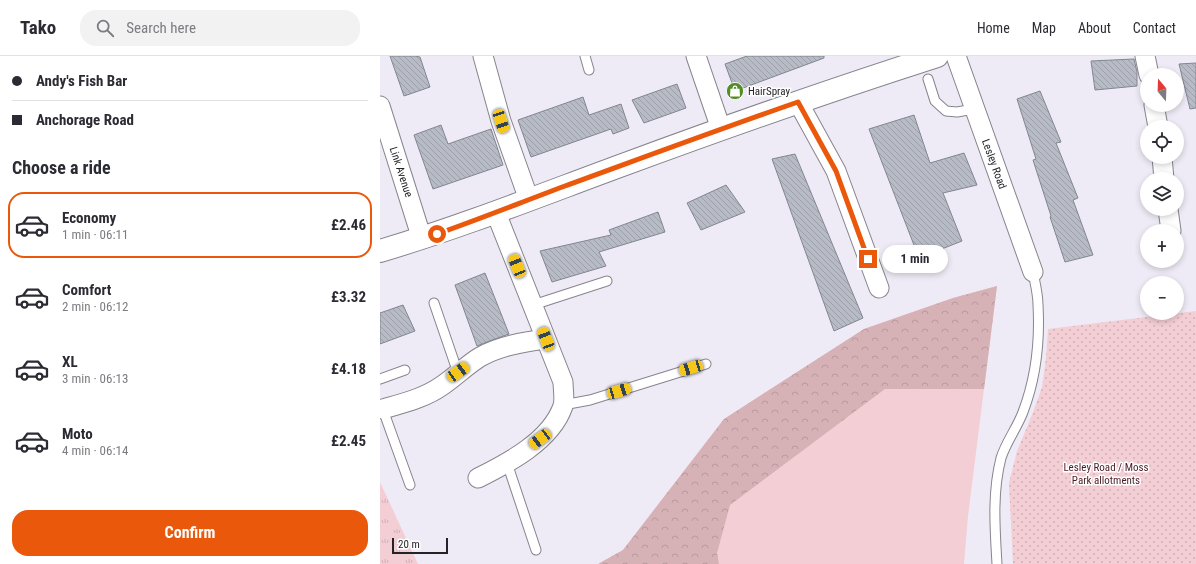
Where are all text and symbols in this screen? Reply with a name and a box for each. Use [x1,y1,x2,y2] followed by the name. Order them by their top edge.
[80,10,360,46] search box
[20,16,56,39] text: Tako
[94,17,116,39] icon: search
[126,19,196,37] text: Search here
[977,20,1010,36] text: Home
[1032,20,1056,36] text: Map
[1078,20,1111,36] text: About
[1133,20,1176,36] text: Contact
[1140,68,1184,112] north arrow
[1140,68,1184,320] map controls
[36,72,127,90] text: Andy's Fish Bar
[725,81,745,101] shop icon: HairSpray
[748,85,790,98] place label: HairSpray
[492,108,510,134] car
[36,111,134,129] text: Anchorage Road
[1140,120,1184,164] button: locate
[979,137,1009,191] street label: Lesley Road
[387,145,415,199] street label: Link Avenue
[12,157,111,178] text: Choose a ride
[1140,172,1184,216] button: layers
[14,207,50,243] icon: car
[62,209,116,227] text: Economy
[331,216,366,234] text: £2.46
[1140,224,1184,268] button: +
[428,225,446,243] route start
[62,227,128,242] text: 1 min · 06:11
[882,245,948,273] callout: 1 min
[859,250,877,268] route end
[901,251,929,266] text: 1 min
[507,253,527,279] car
[1140,276,1184,320] button: −
[14,279,50,315] icon: car
[62,281,111,299] text: Comfort
[331,288,366,306] text: £3.32
[62,299,128,314] text: 2 min · 06:12
[536,326,556,352] car
[14,351,50,387] icon: car
[62,353,78,371] text: XL
[678,359,704,377] car
[331,360,366,378] text: £4.18
[445,360,471,384] car
[62,371,128,386] text: 3 min · 06:13
[606,382,632,400] car
[14,423,50,459] icon: car
[62,425,93,443] text: Moto
[527,427,553,451] car
[331,432,366,450] text: £2.45
[62,443,128,458] text: 4 min · 06:14
[1063,461,1149,487] park label: Lesley Road / Moss Park allotments
[12,510,368,556] button: Confirm
[392,536,448,555] scale bar
[398,538,420,551] text: 20 m

